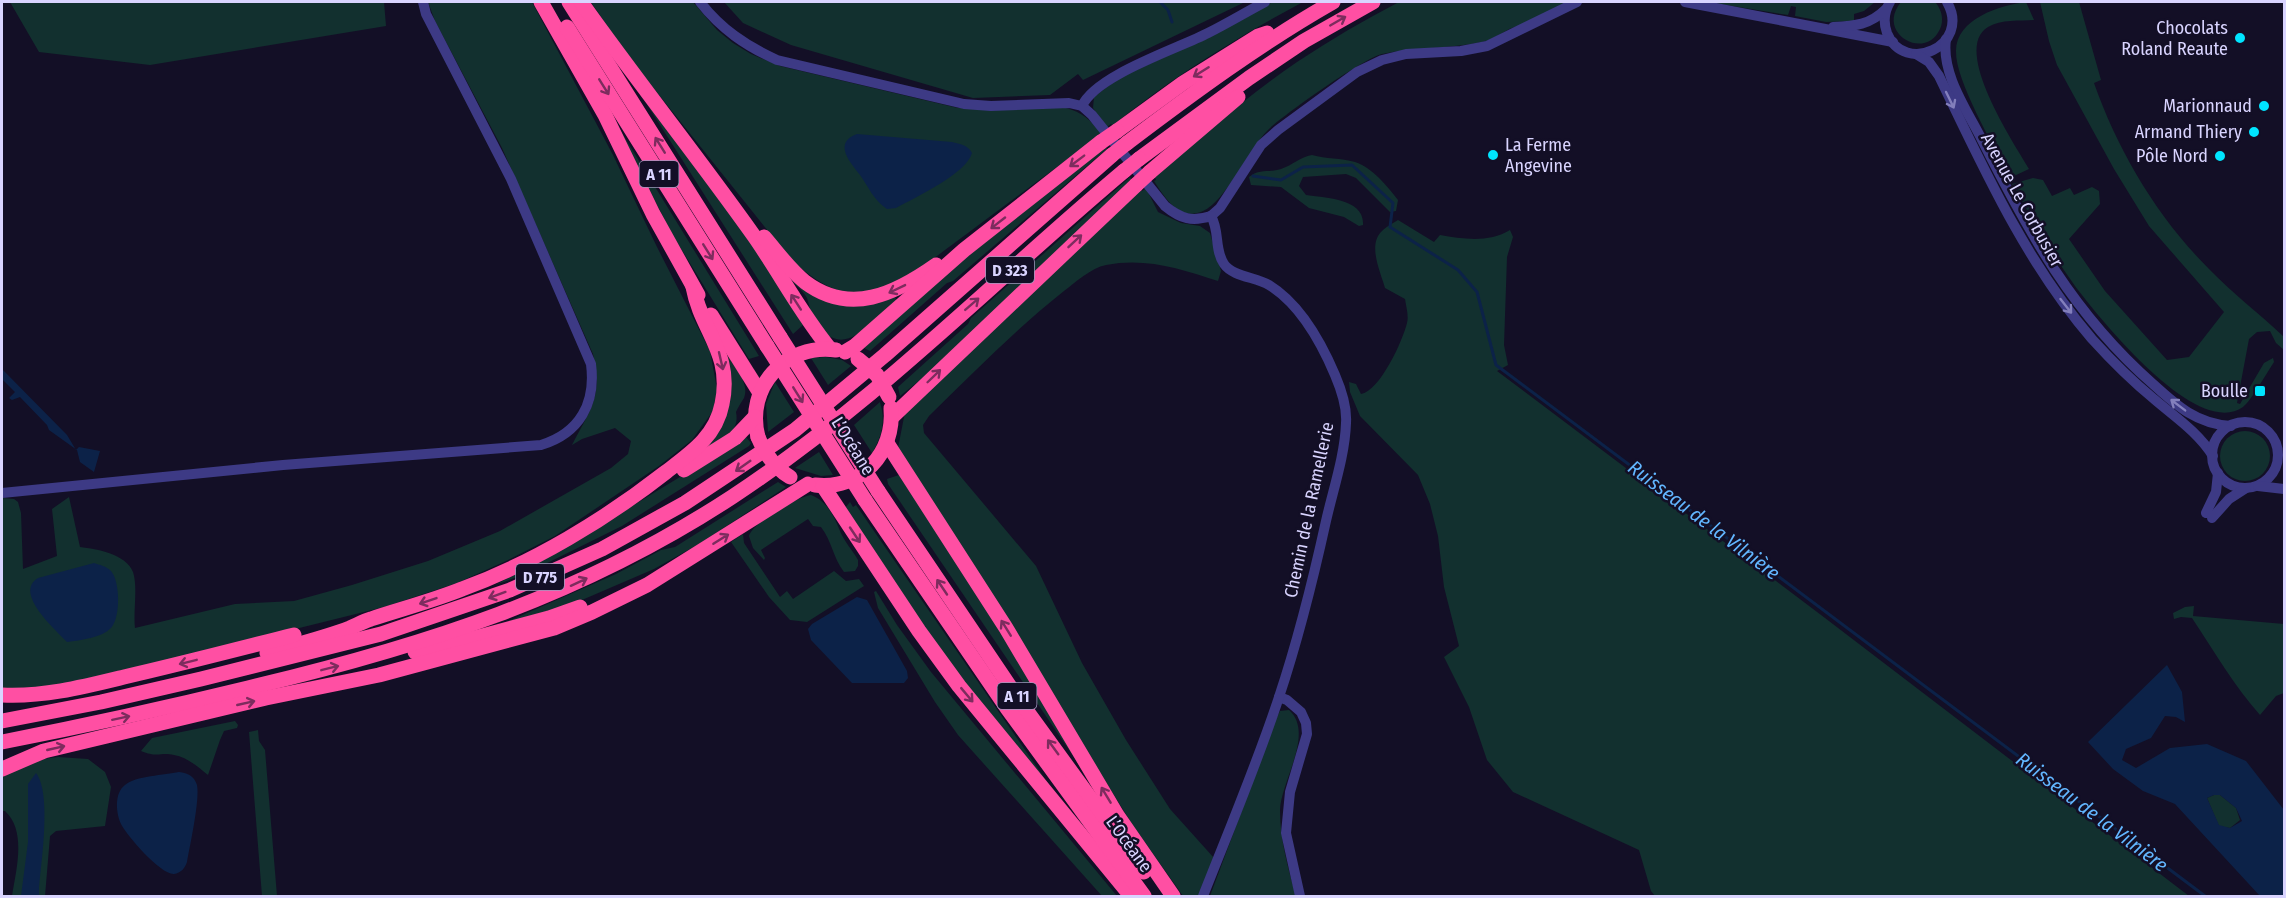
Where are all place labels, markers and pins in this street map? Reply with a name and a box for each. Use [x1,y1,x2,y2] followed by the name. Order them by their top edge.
[2121,17,2228,60] place label: Chocolats Roland Reaute
[2233,31,2247,45] marker: Chocolats Roland Reaute
[2163,95,2252,117] place label: Marionnaud
[2257,99,2271,113] marker: Marionnaud
[2135,121,2242,143] place label: Armand Thiery
[2247,125,2261,139] marker: Armand Thiery
[1505,134,1572,177] place label: La Ferme Angevine
[2136,145,2208,167] place label: Pôle Nord
[1486,148,1500,162] marker: La Ferme Angevine
[2213,149,2227,163] marker: Pôle Nord
[2201,380,2248,402] place label: Boulle
[2253,384,2267,398] marker: Boulle

